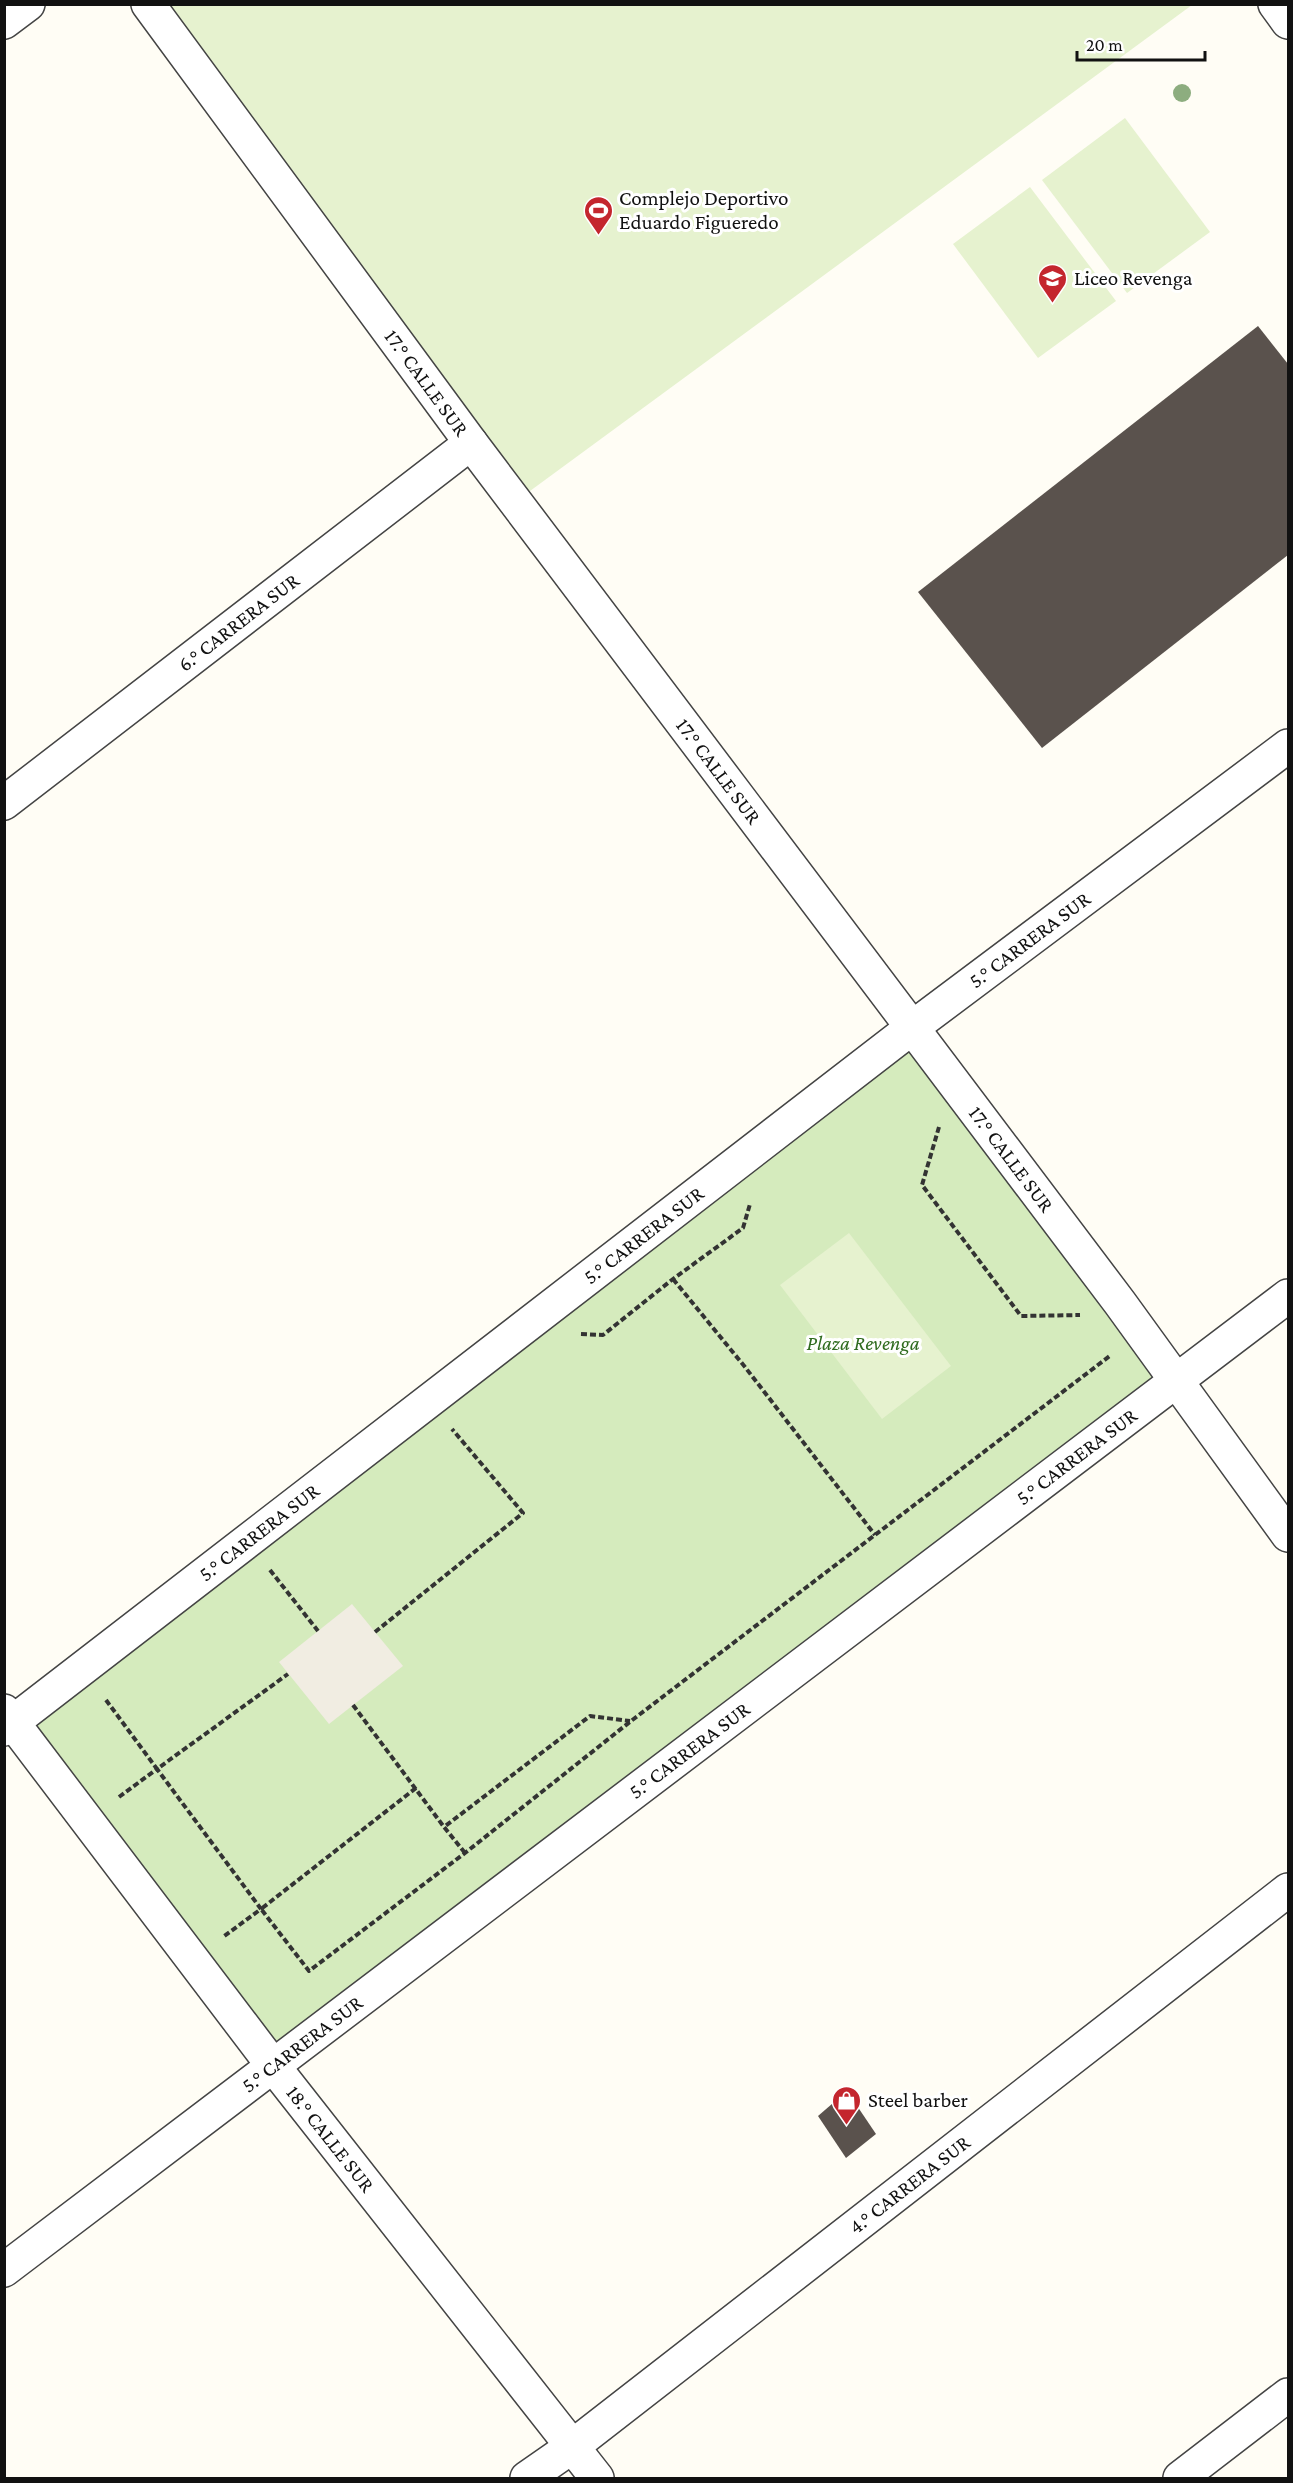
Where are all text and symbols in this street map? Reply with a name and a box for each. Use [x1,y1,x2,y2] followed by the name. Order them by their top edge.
[1077,24,1204,62] scale bar
[1086,35,1123,55] text: 20 m
[619,186,788,234] place label: Complejo Deportivo Eduardo Figueredo
[582,194,614,236] sports icon: Complejo Deportivo Eduardo Figueredo
[1037,262,1069,304] school or university icon: Liceo Revenga
[1074,266,1193,290] place label: Liceo Revenga
[379,325,474,441] street label: 17.° CALLE SUR
[173,568,304,676] street label: 6.° CARRERA SUR
[671,713,766,829] street label: 17.° CALLE SUR
[964,886,1095,993] street label: 5.° CARRERA SUR
[964,1101,1059,1217] street label: 17.° CALLE SUR
[579,1181,709,1289] street label: 5.° CARRERA SUR
[806,1331,920,1355] park label: Plaza Revenga
[1011,1403,1142,1510] street label: 5.° CARRERA SUR
[194,1478,324,1586] street label: 5.° CARRERA SUR
[624,1697,755,1804] street label: 5.° CARRERA SUR
[237,1990,367,2097] street label: 5.° CARRERA SUR
[281,2081,380,2197] street label: 18.° CALLE SUR
[831,2084,863,2126] shop icon: Steel barber
[868,2088,968,2112] place label: Steel barber
[844,2130,975,2239] street label: 4.° CARRERA SUR

